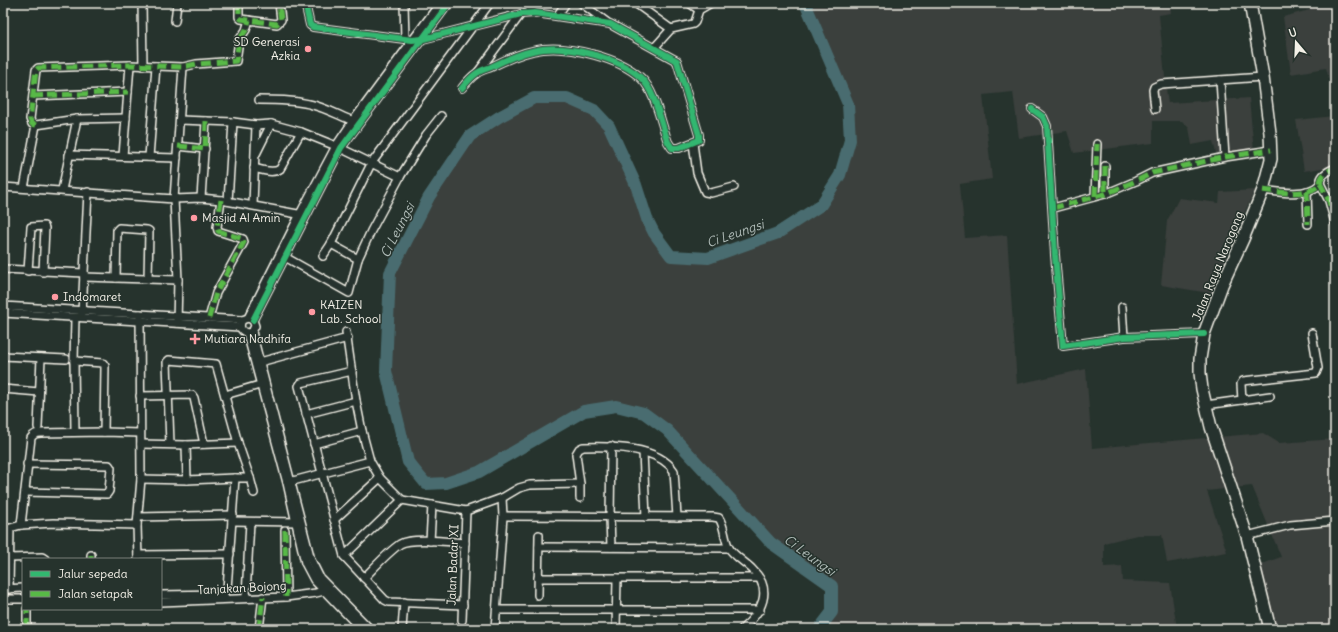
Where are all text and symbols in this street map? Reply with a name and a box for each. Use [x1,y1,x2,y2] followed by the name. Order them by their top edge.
[1276,22,1316,62] north arrow
[1287,25,1299,40] text: U
[234,34,300,63] place label: SD Generasi Azkia
[303,44,313,54] marker: SD Generasi Azkia
[376,198,419,261] water label: Ci Leungsi
[1189,209,1246,323] street label: Jalan Raya Narogong
[202,210,280,225] place label: Masjid Al Amin
[189,213,199,223] marker: Masjid Al Amin
[704,215,768,251] water label: Ci Leungsi
[63,289,121,304] place label: Indomaret
[50,292,60,302] marker: Indomaret
[320,297,381,326] place label: KAIZEN Lab. School
[307,307,317,317] marker: KAIZEN Lab. School
[204,331,291,346] place label: Mutiara Nadhifa
[189,333,201,345] marker: Mutiara Nadhifa
[444,524,461,606] street label: Jalan Badar XI
[781,531,840,581] water label: Ci Leungsi
[22,558,162,610] legend
[58,566,128,581] text: Jalur sepeda
[197,578,287,597] street label: Tanjakan Bojong
[58,586,133,601] text: Jalan setapak

